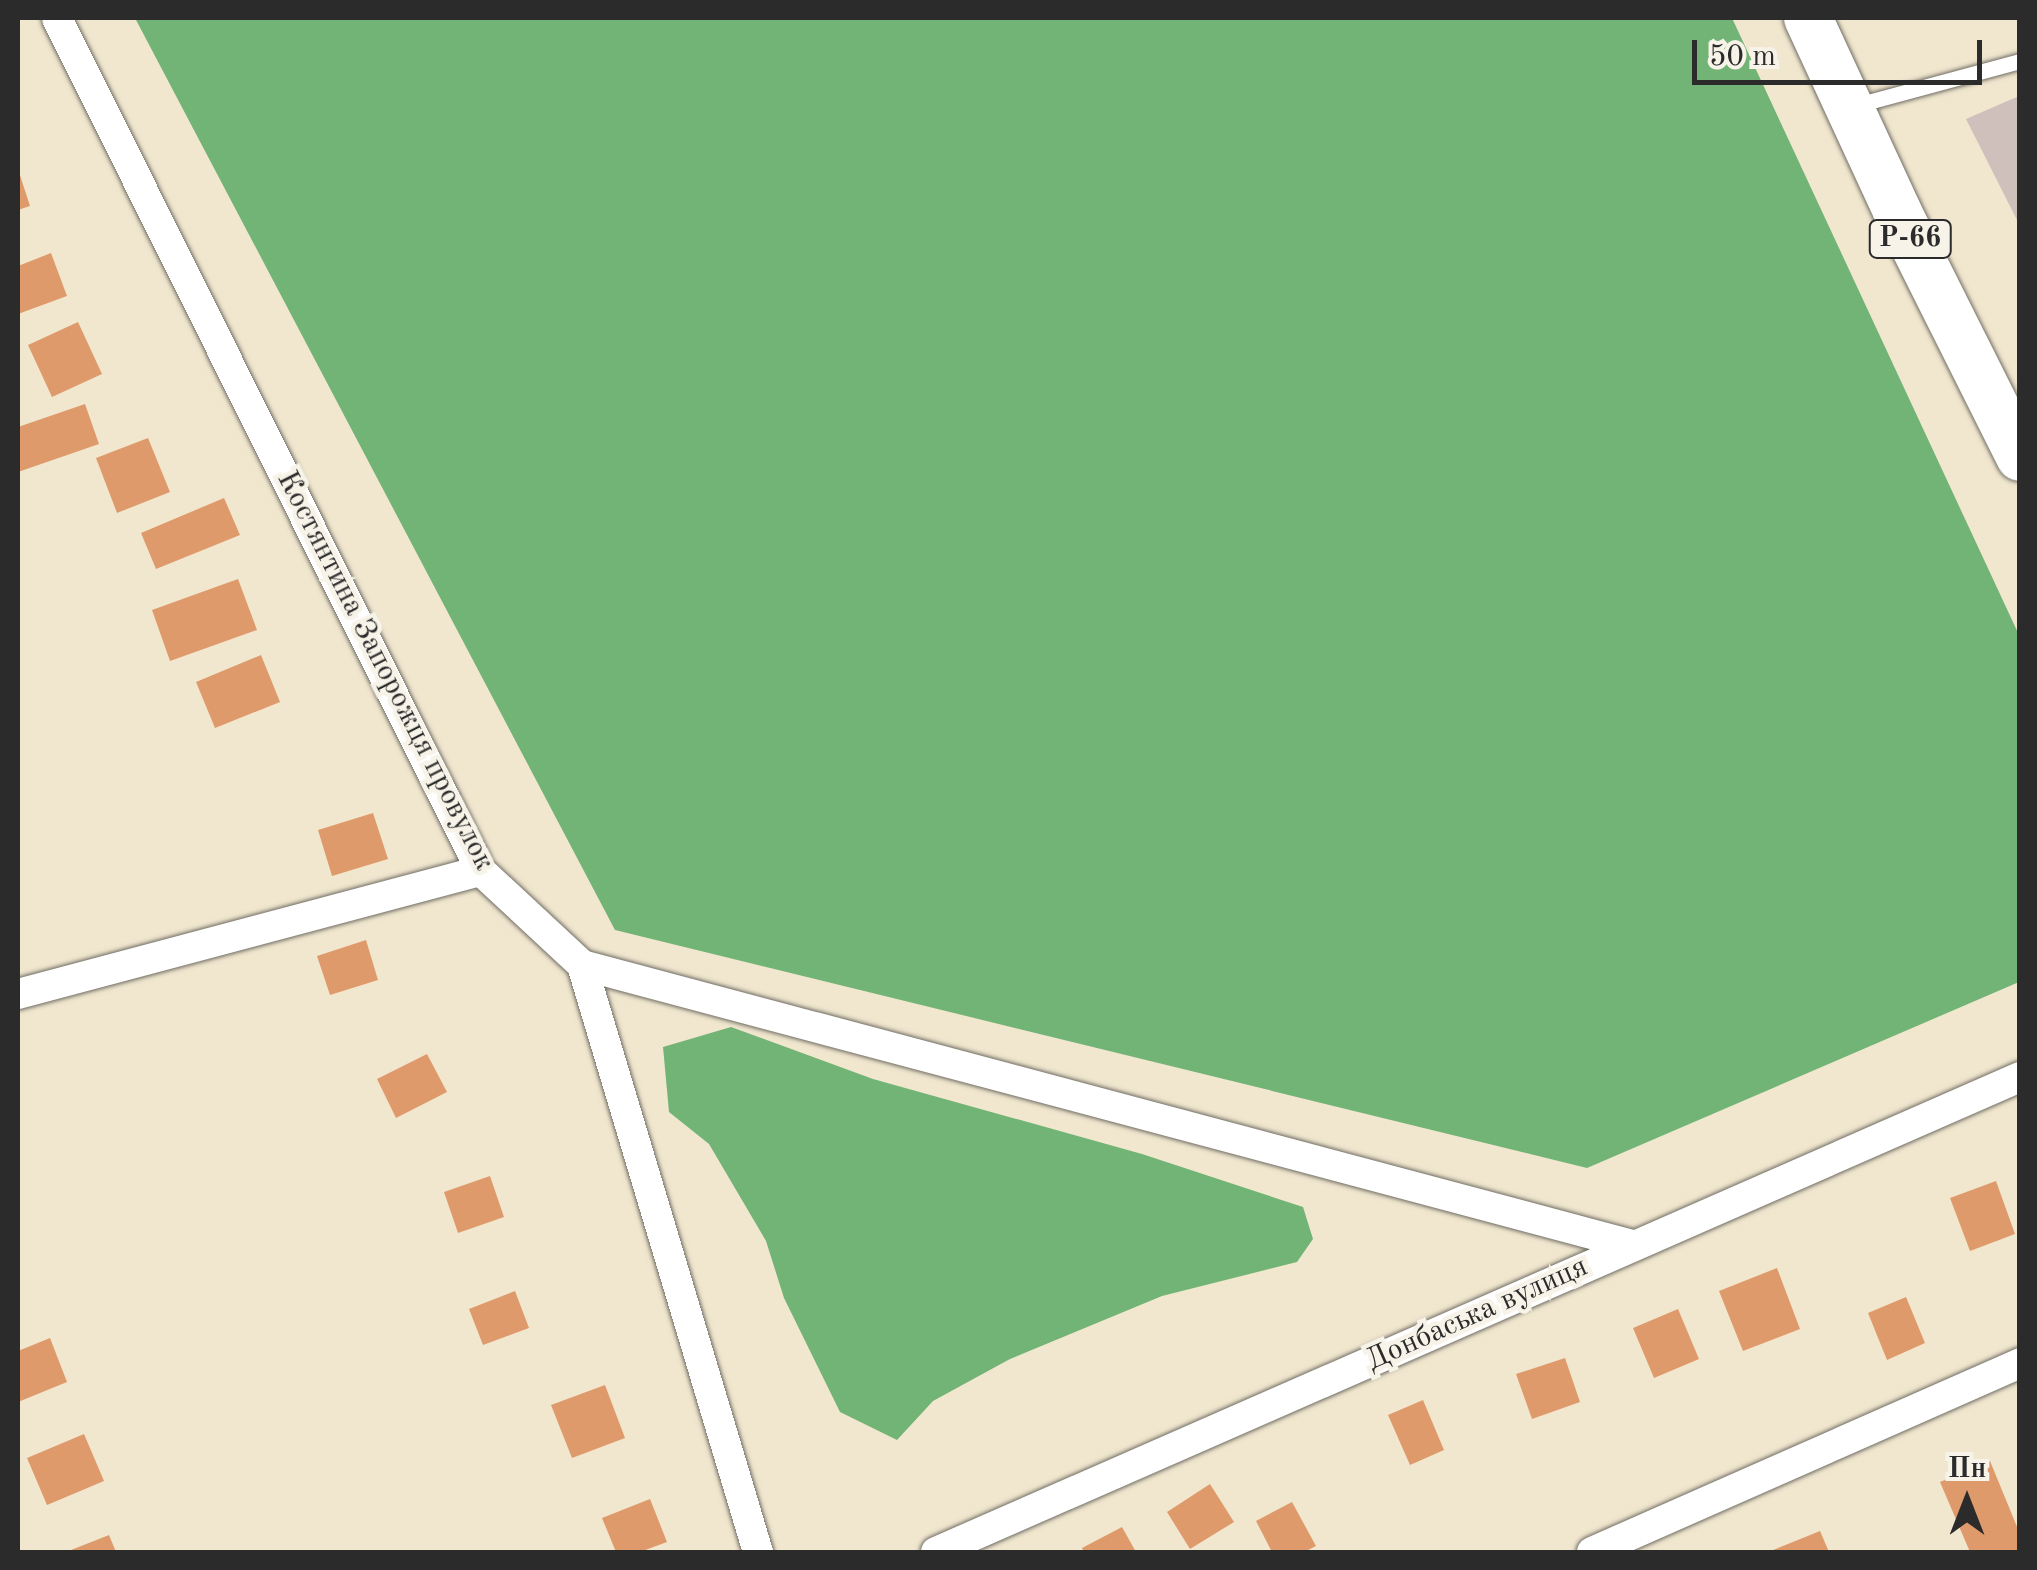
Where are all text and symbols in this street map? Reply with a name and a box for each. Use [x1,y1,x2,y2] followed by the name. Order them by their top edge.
[1697,20,1987,82] scale bar
[1709,42,1776,72] text: 50 m
[1868,216,1952,262] road number: Р-66
[268,465,502,877] street label: Костянтина Запорожця провулок
[1361,1249,1593,1379] street label: Донбаська вулиця
[1917,1450,2017,1550] north arrow
[1948,1456,1986,1484] text: Пн

